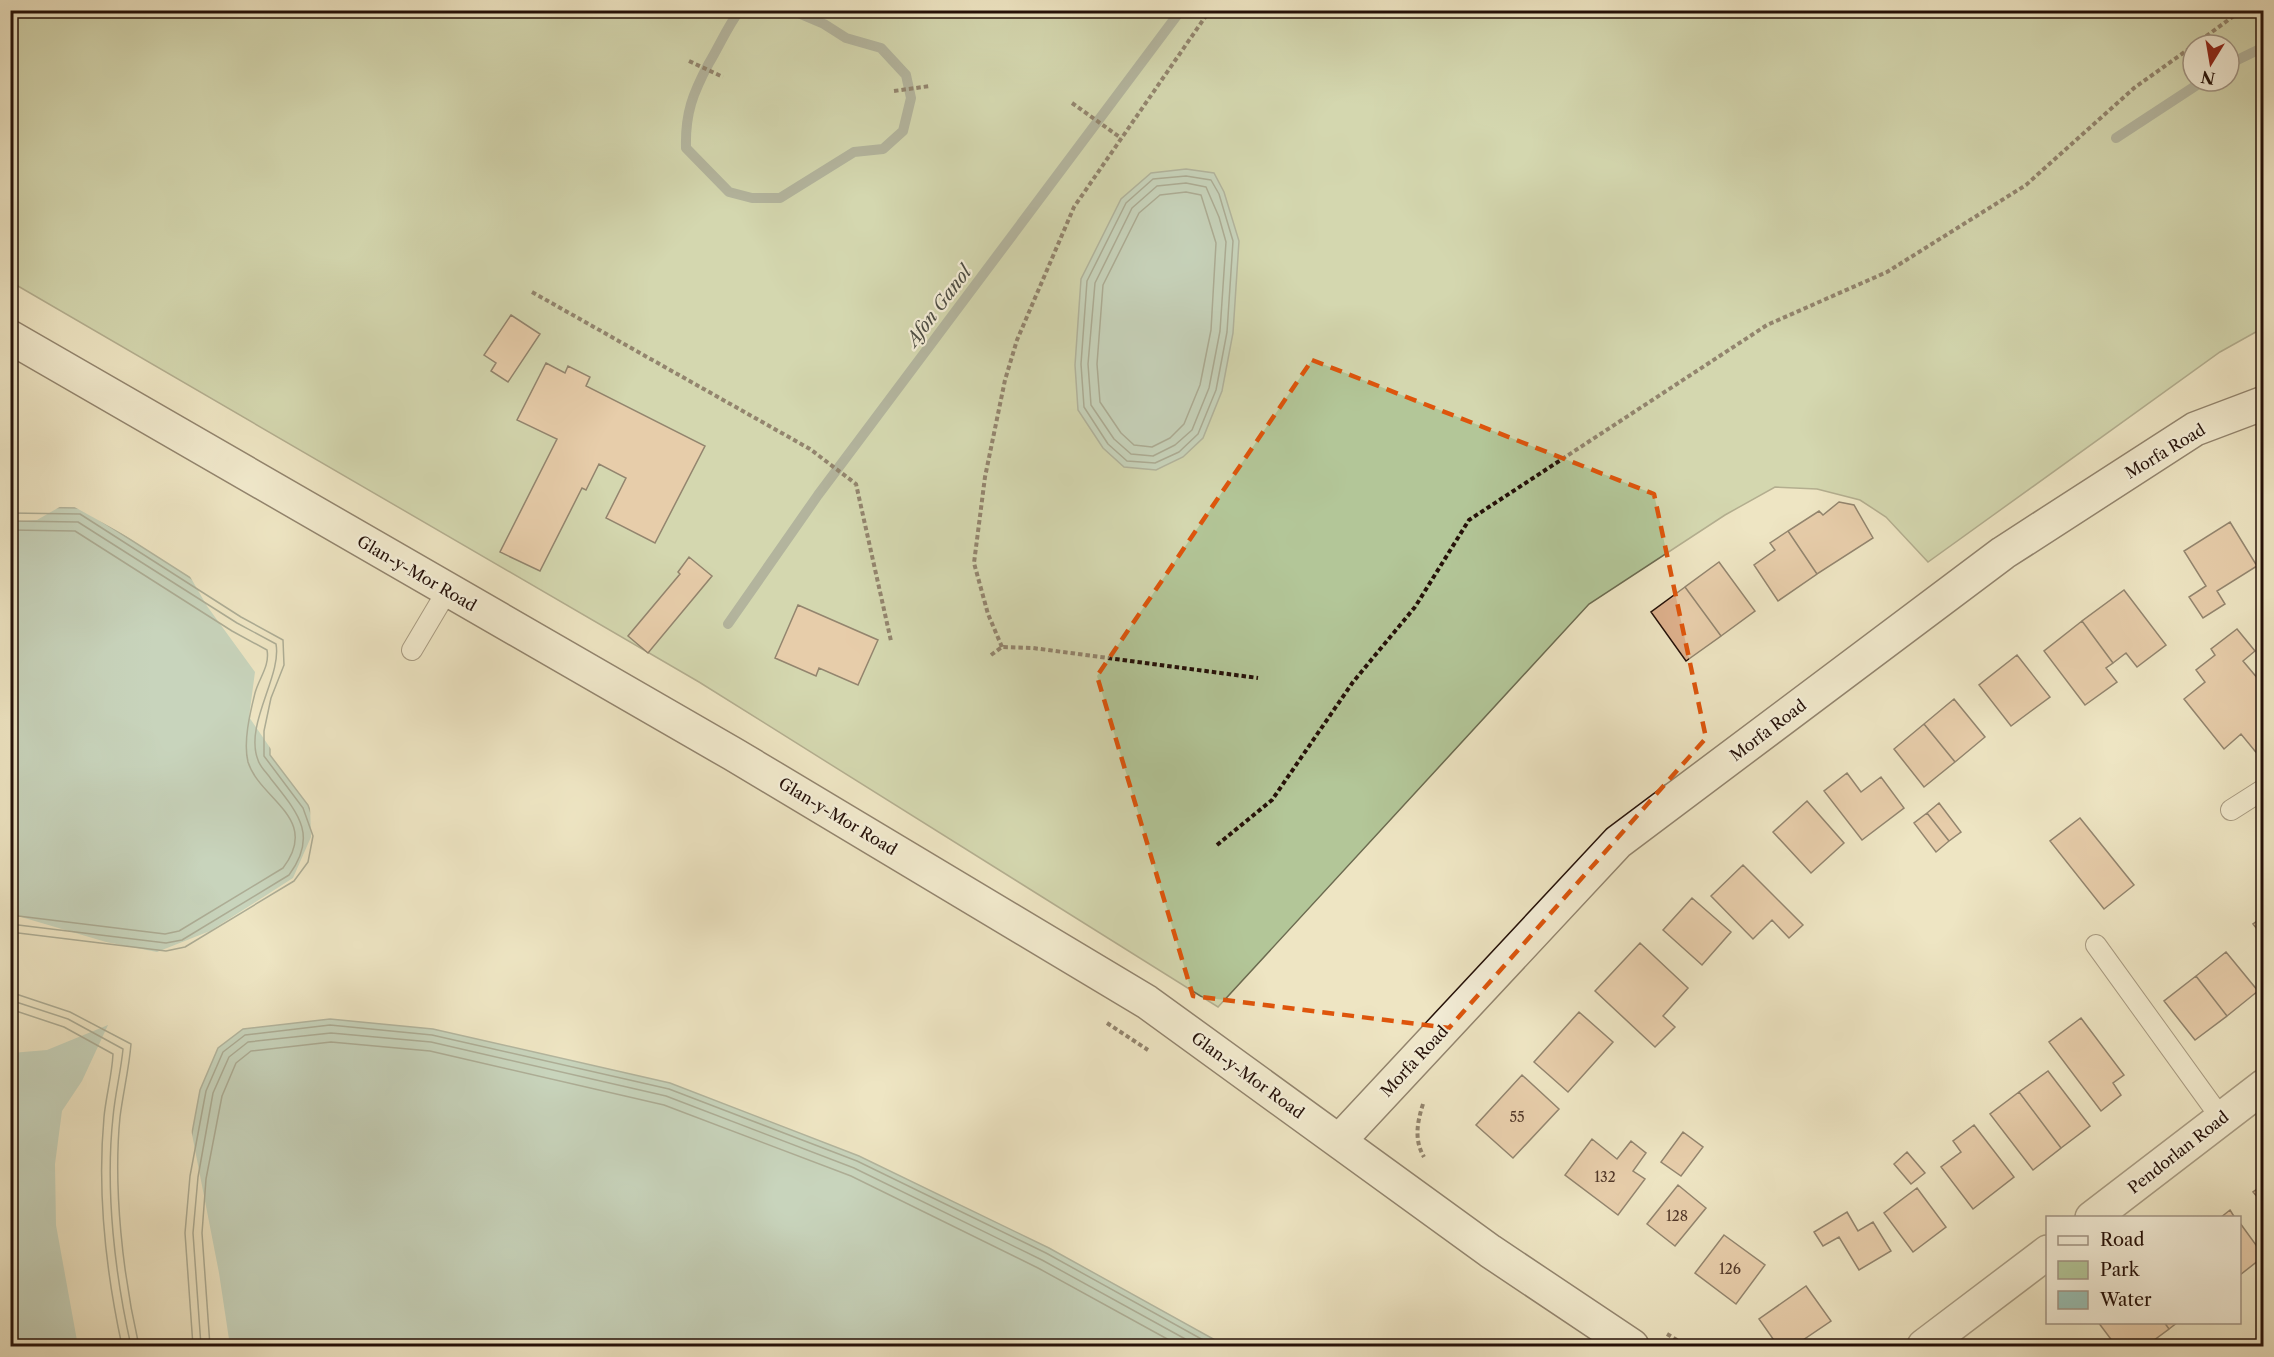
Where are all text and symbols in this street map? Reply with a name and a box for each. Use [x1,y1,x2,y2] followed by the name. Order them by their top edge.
[2181,33,2241,93] north arrow
[2199,67,2217,89] text: N
[900,260,978,353] water label: Afon Ganol
[2121,419,2209,483] street label: Morfa Road
[354,531,480,615] street label: Glan-y-Mor Road
[1726,695,1810,765] street label: Morfa Road
[775,773,901,859] street label: Glan-y-Mor Road
[1376,1021,1452,1101] street label: Morfa Road
[1188,1027,1308,1123] street label: Glan-y-Mor Road
[2124,1106,2233,1198] street label: Pendorlan Road
[1509,1108,1525,1126] house number: 55
[1594,1168,1616,1186] house number: 132
[1666,1207,1688,1225] house number: 128
[2046,1216,2241,1324] legend
[2100,1229,2145,1251] text: Road
[2100,1259,2141,1281] text: Park
[1719,1260,1741,1278] house number: 126
[2099,1289,2152,1311] text: Water

